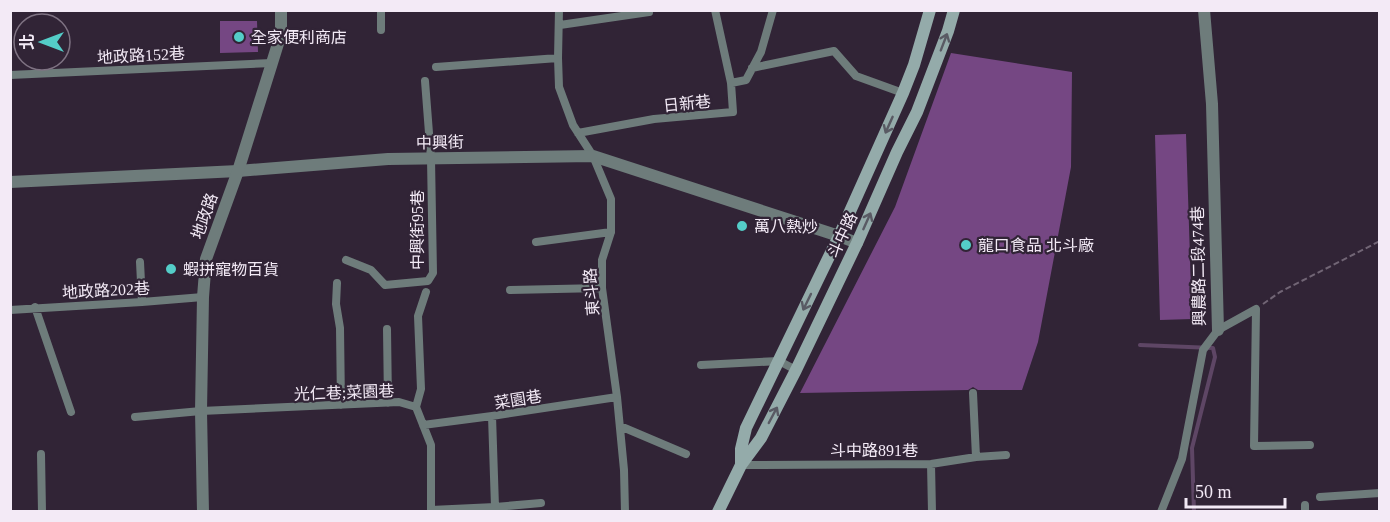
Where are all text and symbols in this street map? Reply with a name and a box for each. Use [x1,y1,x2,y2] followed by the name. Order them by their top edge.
[12,12,72,72] north arrow
[251,29,347,46] place label: 全家便利商店
[232,30,246,44] marker: 全家便利商店
[939,33,950,52] one-way arrow
[19,34,36,50] text: 北
[97,45,185,66] street label: 地政路152巷
[662,93,712,114] street label: 日新巷
[883,115,894,133] one-way arrow
[416,134,464,151] street label: 中興街
[409,190,426,270] street label: 中興街95巷
[188,191,221,242] street label: 地政路
[1189,206,1208,326] street label: 興農路二段474巷
[825,210,860,261] street label: 斗中路
[862,212,873,230] one-way arrow
[754,218,818,235] place label: 萬八熱炒
[735,219,749,233] marker: 萬八熱炒
[978,237,1094,254] place label: 龍口食品 北斗廠
[959,238,973,252] marker: 龍口食品 北斗廠
[183,261,279,278] place label: 蝦拼寵物百貨
[164,262,178,276] marker: 蝦拼寵物百貨
[581,267,602,317] street label: 東斗路
[62,280,150,301] street label: 地政路202巷
[801,292,813,310] one-way arrow
[294,382,395,403] street label: 光仁巷;菜園巷
[493,387,543,412] street label: 菜園巷
[767,407,779,425] one-way arrow
[830,442,918,459] street label: 斗中路891巷
[1186,471,1285,509] scale bar
[1195,482,1232,502] text: 50 m

